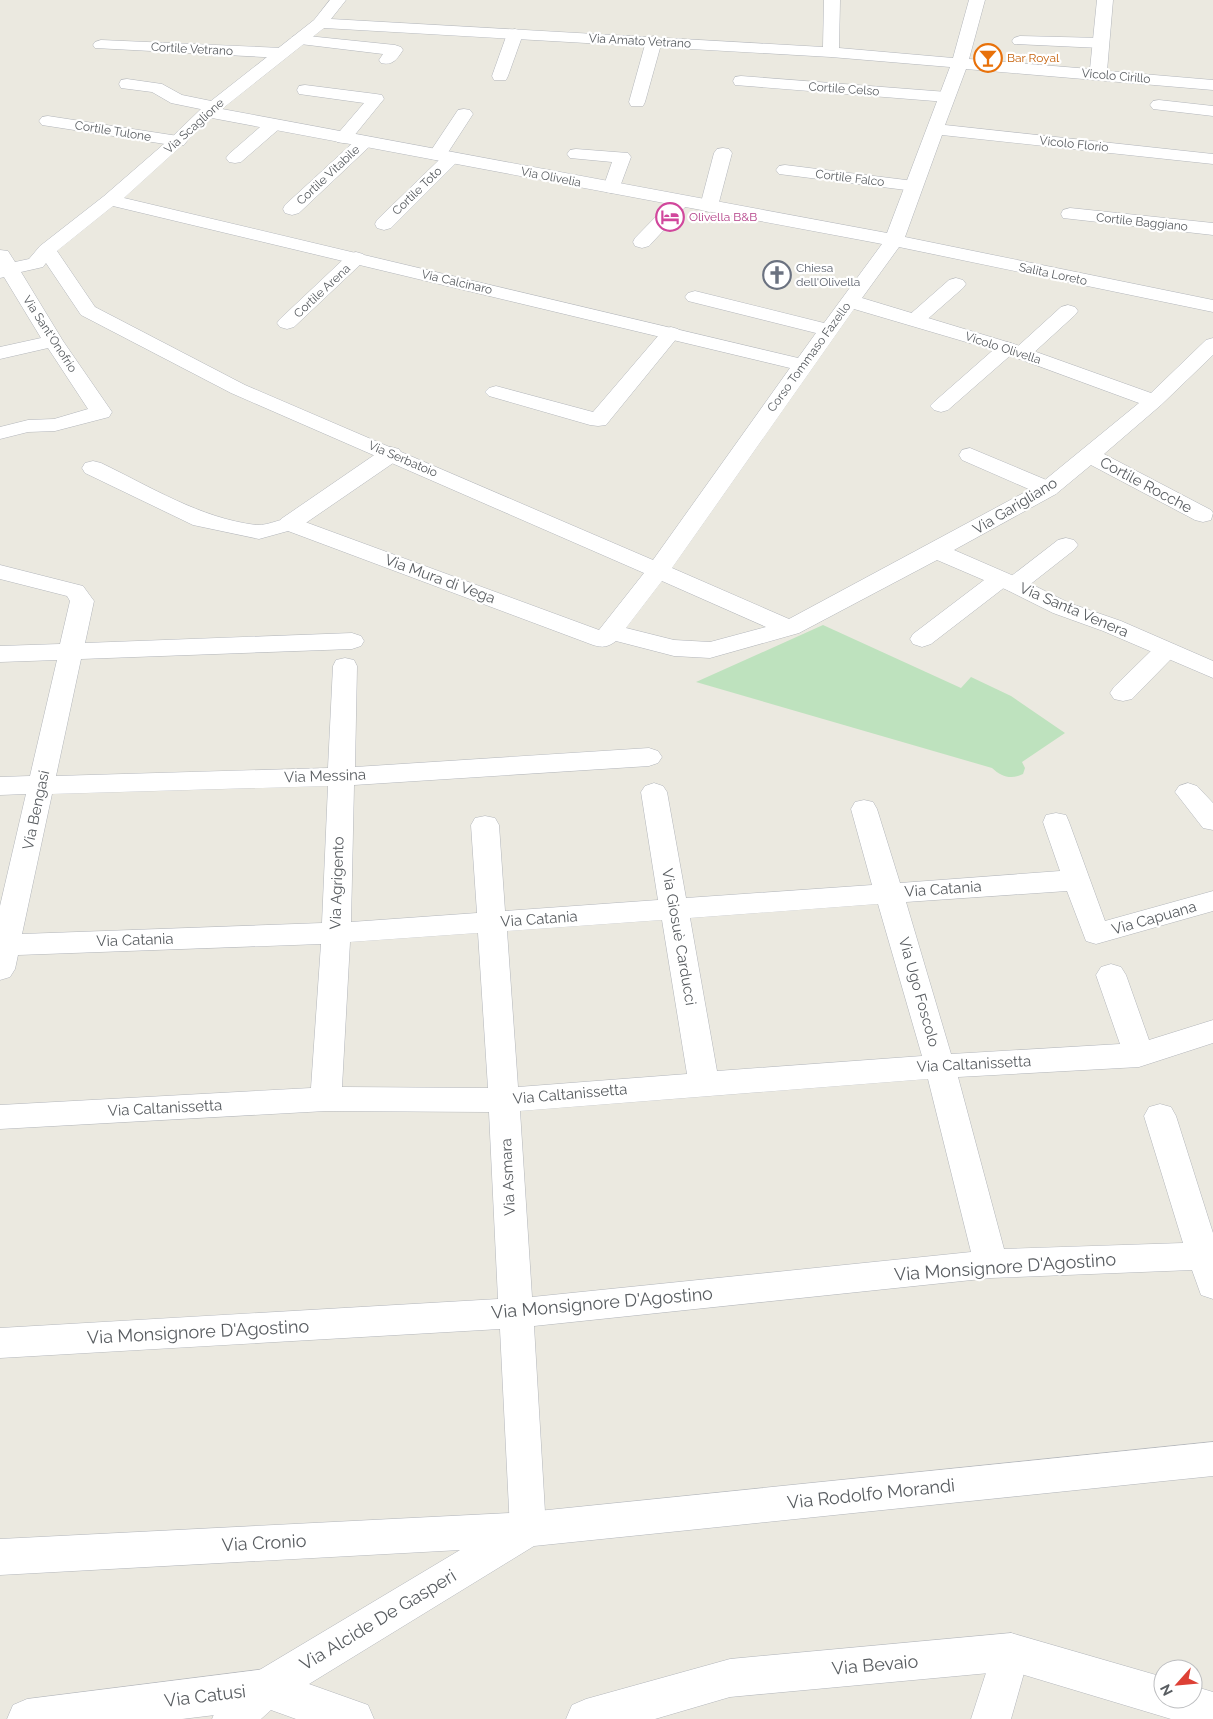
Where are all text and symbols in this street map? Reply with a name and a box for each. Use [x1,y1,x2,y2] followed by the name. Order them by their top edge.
[588,31,692,51] street label: Via Amato Vetrano
[150,40,234,58] street label: Cortile Vetrano
[973,43,1003,73] bar icon: Bar Royal
[1007,51,1060,65] place label: Bar Royal
[1081,66,1151,86] street label: Vicolo Cirillo
[808,80,880,98] street label: Cortile Celso
[161,96,227,156] street label: Via Scaglione
[74,118,152,144] street label: Cortile Tulone
[1039,133,1109,155] street label: Vicolo Florio
[294,142,362,208] street label: Cortile Vitabile
[389,164,445,218] street label: Cortile Toto
[520,164,582,190] street label: Via Olivelia
[815,167,885,189] street label: Cortile Falco
[655,202,685,232] hotel icon: Olivella B&B
[689,210,757,224] place label: Olivella B&B
[1095,210,1189,234] street label: Cortile Baggiano
[762,260,792,290] church icon: Chiesa dell'Olivella
[1018,260,1088,288] street label: Salita Loreto
[291,261,353,321] street label: Cortile Arena
[796,261,860,289] place label: Chiesa dell'Olivella
[420,267,494,297] street label: Via Calcinaro
[20,293,80,375] street label: Via Sant'Onofrio
[764,299,854,415] street label: Corso Tommaso Fazello
[963,329,1043,367] street label: Vicolo Olivella
[366,438,440,480] street label: Via Serbatoio
[1097,453,1195,517] street label: Cortile Rocche
[969,474,1061,538] street label: Via Garigliano
[382,551,498,607] street label: Via Mura di Vega
[1017,579,1131,641] street label: Via Santa Venera
[284,766,366,786] street label: Via Messina
[19,769,53,851] street label: Via Bengasi
[326,836,348,930] street label: Via Agrigento
[658,867,700,1007] street label: Via Giosuè Carducci
[904,877,982,901] street label: Via Catania
[1110,897,1198,939] street label: Via Capuana
[500,907,578,931] street label: Via Catania
[96,930,174,950] street label: Via Catania
[895,935,943,1049] street label: Via Ugo Foscolo
[916,1052,1032,1076] street label: Via Caltanissetta
[512,1080,628,1108] street label: Via Caltanissetta
[107,1096,223,1120] street label: Via Caltanissetta
[497,1138,519,1216] street label: Via Asmara
[893,1248,1117,1285] street label: Via Monsignore D'Agostino
[490,1282,714,1323] street label: Via Monsignore D'Agostino
[86,1315,310,1348] street label: Via Monsignore D'Agostino
[786,1474,956,1513] street label: Via Rodolfo Morandi
[221,1530,307,1555] street label: Via Cronio
[296,1565,460,1675] street label: Via Alcide De Gasperi
[831,1650,919,1679] street label: Via Bevaio
[1153,1659,1203,1709] north arrow
[163,1680,247,1711] street label: Via Catusi
[1157,1682,1176,1698] text: N

